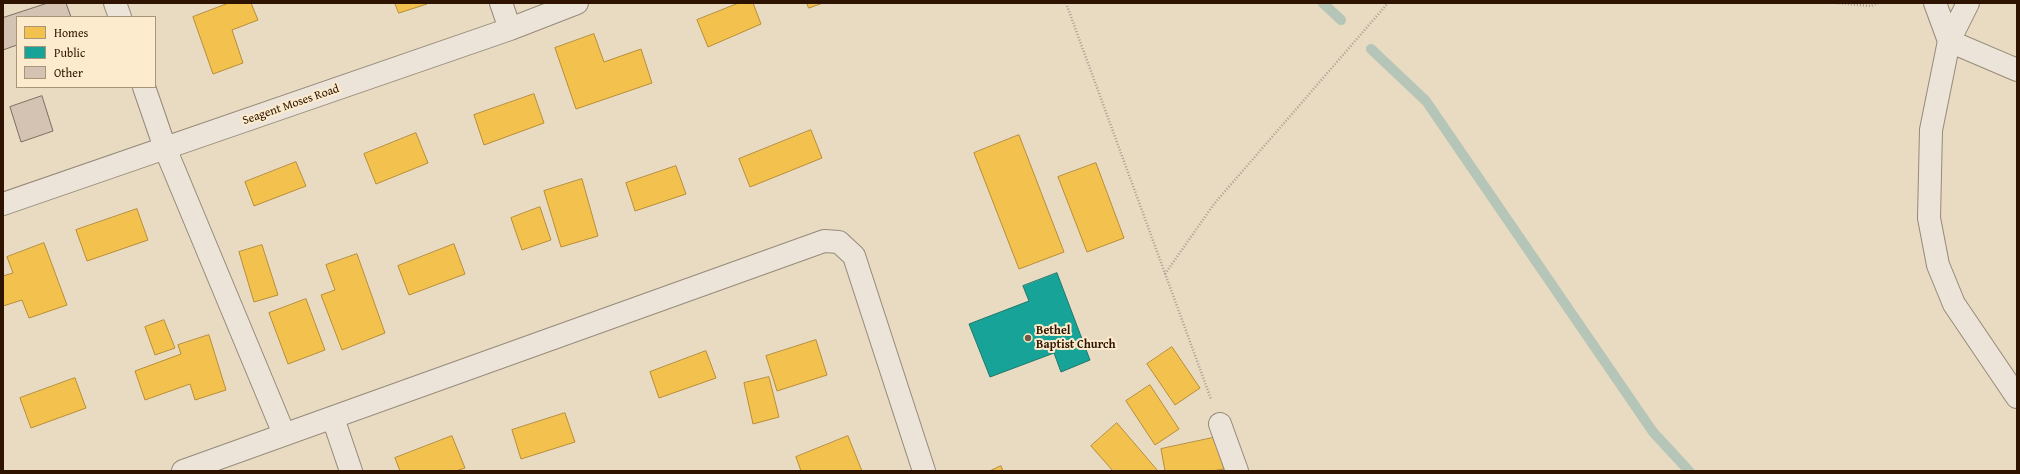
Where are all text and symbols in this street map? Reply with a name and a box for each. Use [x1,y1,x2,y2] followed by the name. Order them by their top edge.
[16,16,156,88] legend
[54,24,88,41] text: Homes
[54,44,85,61] text: Public
[54,64,83,81] text: Other
[241,82,341,128] street label: Seagent Moses Road
[1036,324,1116,352] place label: Bethel Baptist Church
[1023,333,1033,343] marker: Bethel Baptist Church

